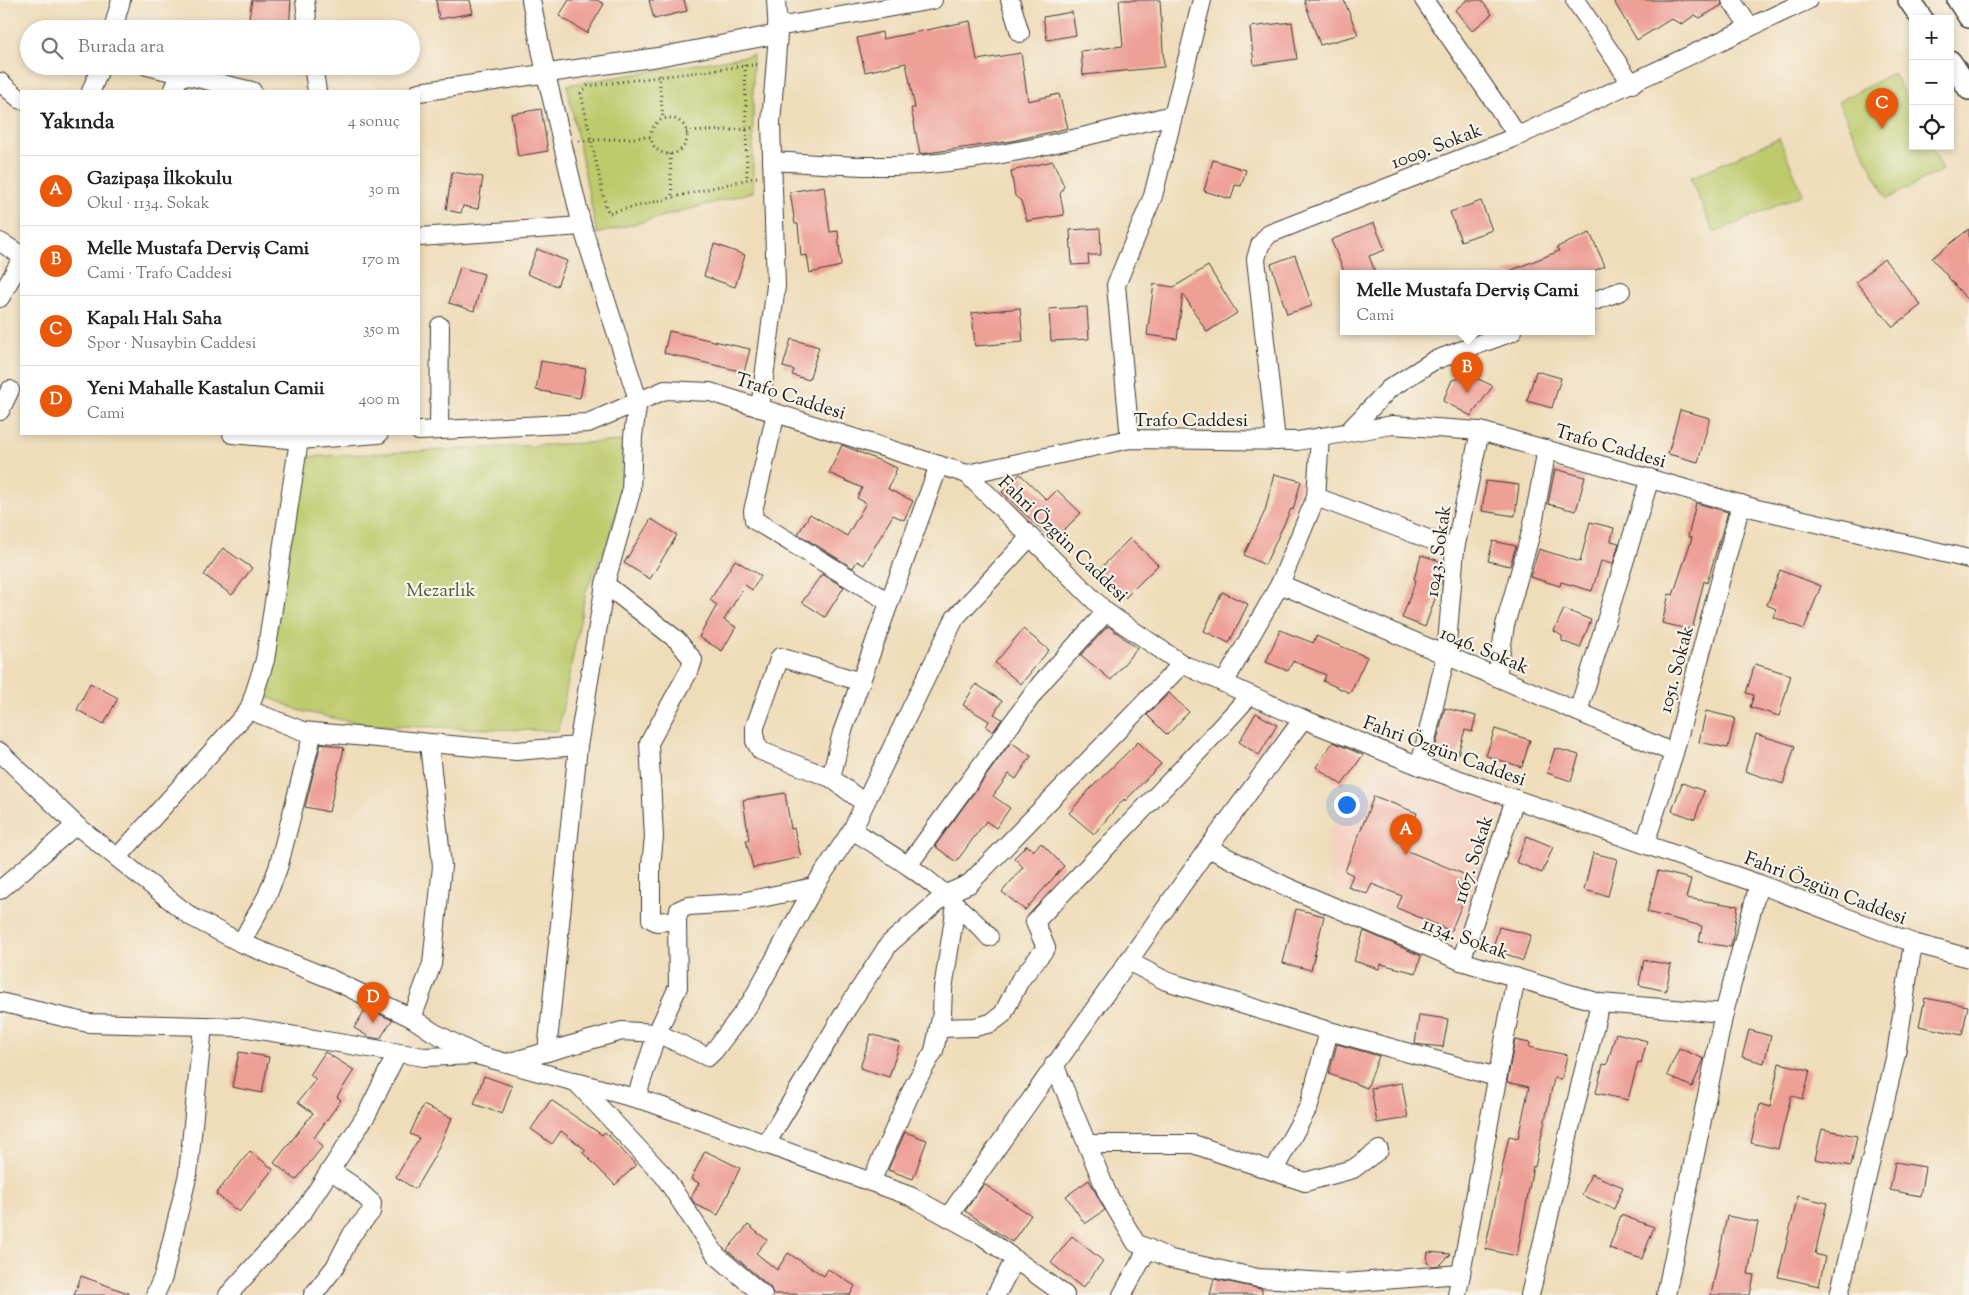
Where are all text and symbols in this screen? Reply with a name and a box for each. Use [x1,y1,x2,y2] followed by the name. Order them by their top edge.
[1909,15,1954,150] map controls
[1909,15,1954,60] button: +
[20,20,420,75] search box
[38,34,66,62] icon: search
[78,34,164,61] text: Burada ara
[1909,60,1954,105] button: −
[1866,88,1898,129] pin: C
[1909,105,1954,150] button: locate
[40,108,114,138] text: Yakında
[348,111,400,134] text: 4 sonuç
[1387,117,1487,177] street label: 1009. Sokak
[87,166,232,193] text: Gazipaşa İlkokulu
[50,179,63,202] text: A
[369,179,400,202] text: 30 m
[87,193,209,216] text: Okul · 1134. Sokak
[87,236,309,263] text: Melle Mustafa Derviş Cami
[51,249,61,272] text: B
[362,249,400,272] text: 170 m
[87,263,232,286] text: Cami · Trafo Caddesi
[1340,270,1595,335] popup
[1356,278,1579,305] text: Melle Mustafa Derviş Cami
[1356,305,1394,328] text: Cami
[87,306,222,333] text: Kapalı Halı Saha
[50,319,62,342] text: C
[363,319,400,342] text: 350 m
[87,333,256,356] text: Spor · Nusaybin Caddesi
[1451,352,1483,393] pin: B
[732,367,849,428] street label: Trafo Caddesi
[87,376,325,403] text: Yeni Mahalle Kastalun Camii
[50,389,62,412] text: D
[359,389,400,412] text: 400 m
[87,403,125,426] text: Cami
[1134,408,1248,435] street label: Trafo Caddesi
[1552,419,1669,476] street label: Trafo Caddesi
[991,470,1133,609] street label: Fahri Özgün Caddesi
[1420,503,1459,599] street label: 1043. Sokak
[406,578,477,605] park label: Mezarlık
[1436,621,1533,682] street label: 1046. Sokak
[1653,622,1702,716] street label: 1051. Sokak
[1359,710,1529,794] street label: Fahri Özgün Caddesi
[1334,792,1360,818] your location
[1447,812,1501,907] street label: 1167. Sokak
[1390,814,1422,855] pin: A
[1740,846,1910,933] street label: Fahri Özgün Caddesi
[1418,911,1513,968] street label: 1134. Sokak
[357,982,389,1023] pin: D

